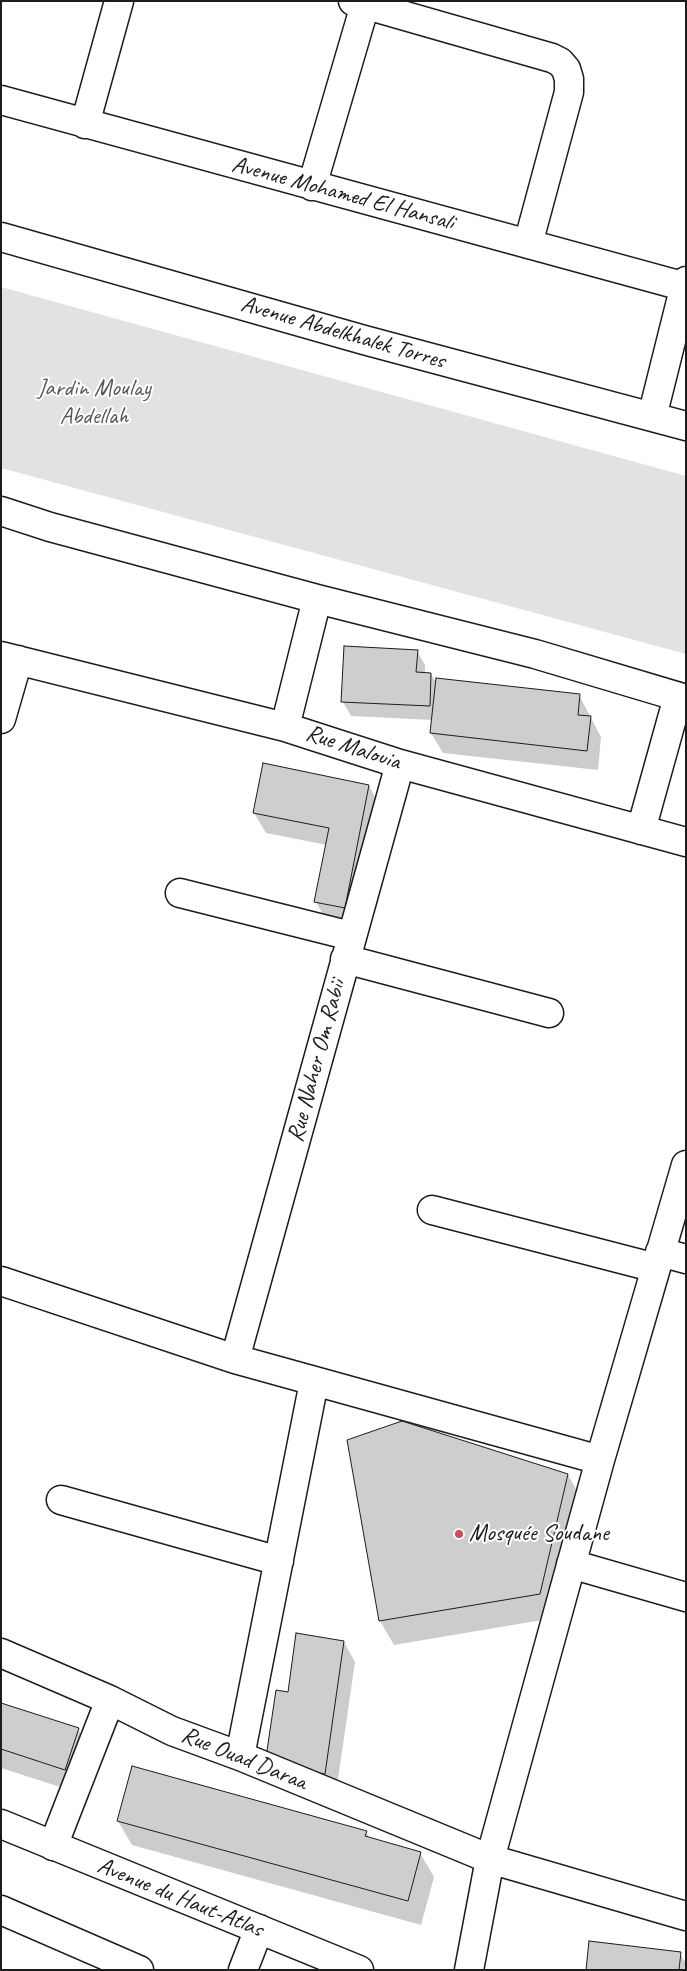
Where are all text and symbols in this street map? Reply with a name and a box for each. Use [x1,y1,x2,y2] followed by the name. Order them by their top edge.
[229,150,457,238] street label: Avenue Mohamed El Hansali
[238,290,448,376] street label: Avenue Abdelkhalek Torres
[37,375,151,431] park label: Jardin Moulay Abdellah
[302,719,404,777] street label: Rue Malouia
[281,977,353,1145] street label: Rue Naher Om Rabii
[469,1520,609,1548] place label: Mosquée Soudane
[453,1528,465,1540] marker: Mosquée Soudane
[177,1721,311,1797] street label: Rue Ouad Daraa
[93,1852,267,1944] street label: Avenue du Haut-Atlas

